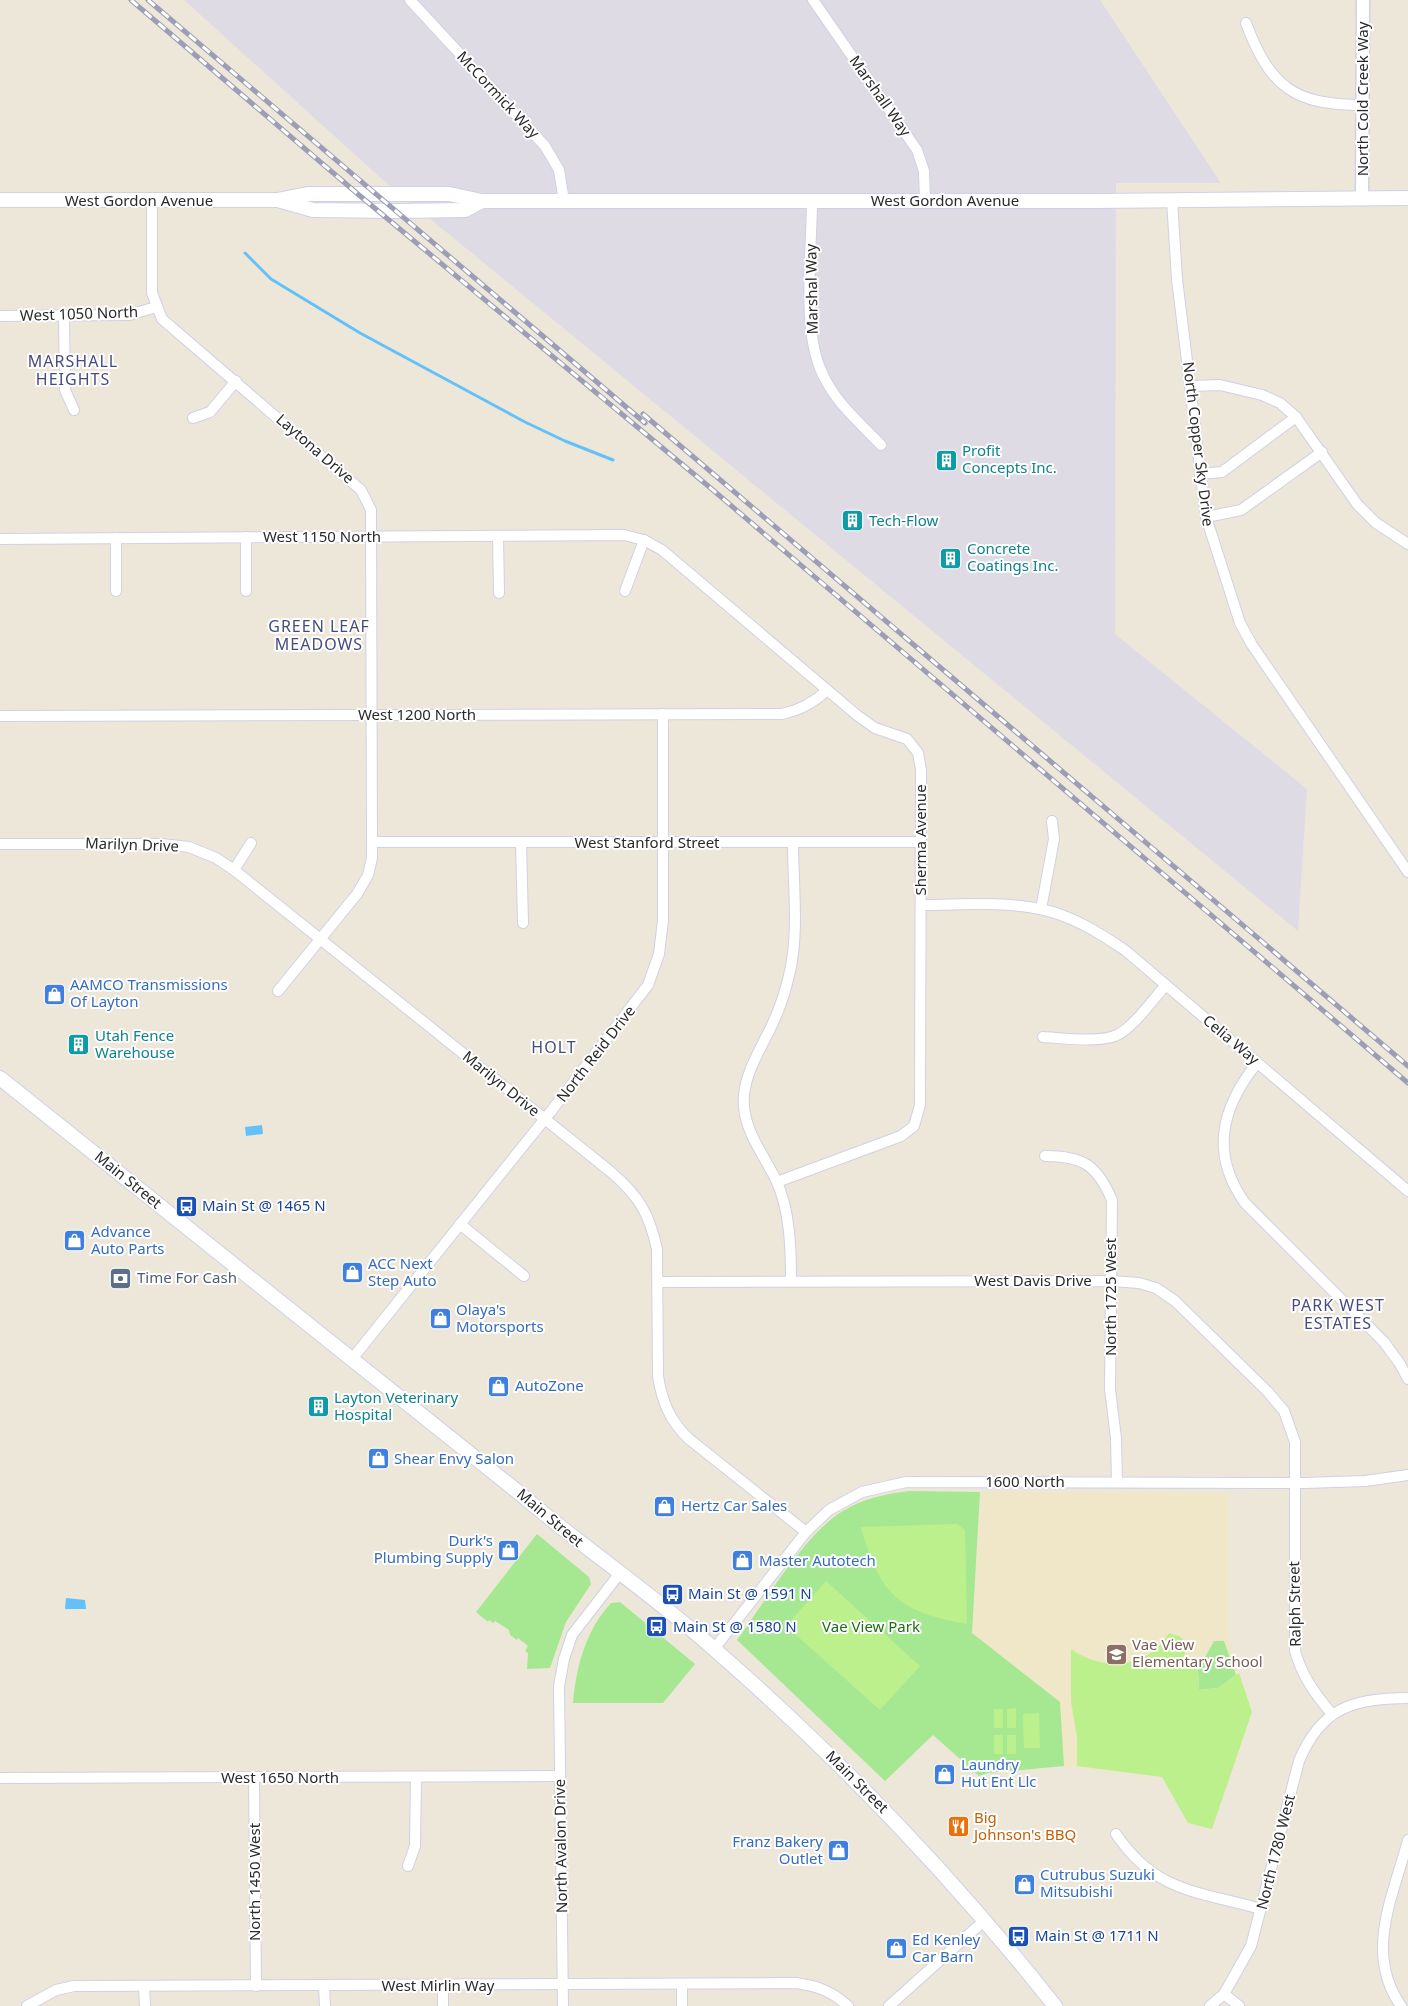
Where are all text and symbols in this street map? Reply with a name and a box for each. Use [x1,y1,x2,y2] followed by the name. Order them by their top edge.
[1352,21,1372,176] street label: North Cold Creek Way
[453,46,545,142] street label: McCormick Way
[846,51,916,140] street label: Marshall Way
[65,190,213,210] street label: West Gordon Avenue
[871,190,1019,210] street label: West Gordon Avenue
[800,243,822,334] street label: Marshal Way
[20,301,138,325] street label: West 1050 North
[28,350,118,390] district label: MARSHALL HEIGHTS
[1179,360,1219,527] street label: North Copper Sky Drive
[272,409,359,488] street label: Laytona Drive
[962,440,1057,477] place label: Profit Concepts Inc.
[934,448,958,472] building icon: Profit Concepts Inc.
[841,509,865,533] building icon: Tech-Flow
[869,510,938,530] place label: Tech-Flow
[263,526,381,546] street label: West 1150 North
[967,538,1058,575] place label: Concrete Coatings Inc.
[939,546,963,570] building icon: Concrete Coatings Inc.
[268,615,370,655] district label: GREEN LEAF MEADOWS
[358,704,476,724] street label: West 1200 North
[910,784,930,896] street label: Sherma Avenue
[85,832,179,856] street label: Marilyn Drive
[574,832,720,852] street label: West Stanford Street
[70,974,228,1011] place label: AAMCO Transmissions Of Layton
[42,982,66,1006] shop icon: AAMCO Transmissions Of Layton
[551,1001,639,1106] street label: North Reid Drive
[1199,1010,1264,1069] street label: Celia Way
[95,1025,175,1062] place label: Utah Fence Warehouse
[67,1033,91,1057] building icon: Utah Fence Warehouse
[531,1036,577,1058] district label: HOLT
[459,1046,544,1121] street label: Marilyn Drive
[91,1146,167,1213] street label: Main Street
[174,1194,198,1218] bus stop icon: Main St @ 1465 N
[202,1195,326,1215] place label: Main St @ 1465 N
[91,1221,165,1258] place label: Advance Auto Parts
[63,1229,87,1253] shop icon: Advance Auto Parts
[1100,1237,1120,1356] street label: North 1725 West
[368,1253,437,1290] place label: ACC Next Step Auto
[340,1261,364,1285] shop icon: ACC Next Step Auto
[109,1266,133,1290] bank icon: Time For Cash
[137,1267,237,1287] place label: Time For Cash
[974,1270,1092,1290] street label: West Davis Drive
[1291,1294,1385,1334] district label: PARK WEST ESTATES
[456,1299,544,1336] place label: Olaya's Motorsports
[428,1307,452,1331] shop icon: Olaya's Motorsports
[487,1374,511,1398] shop icon: AutoZone
[515,1375,584,1395] place label: AutoZone
[334,1387,459,1424] place label: Layton Veterinary Hospital
[306,1395,330,1419] building icon: Layton Veterinary Hospital
[366,1447,390,1471] shop icon: Shear Envy Salon
[394,1448,514,1468] place label: Shear Envy Salon
[985,1471,1065,1491] street label: 1600 North
[513,1484,589,1551] street label: Main Street
[653,1494,677,1518] shop icon: Hertz Car Sales
[681,1495,787,1515] place label: Hertz Car Sales
[374,1530,493,1567] place label: Durk's Plumbing Supply
[497,1538,521,1562] shop icon: Durk's Plumbing Supply
[731,1549,755,1573] shop icon: Master Autotech
[759,1550,876,1570] place label: Master Autotech
[1283,1560,1305,1647] street label: Ralph Street
[660,1582,684,1606] bus stop icon: Main St @ 1591 N
[688,1583,812,1603] place label: Main St @ 1591 N
[645,1615,669,1639] bus stop icon: Main St @ 1580 N
[673,1616,797,1636] place label: Main St @ 1580 N
[822,1616,920,1636] park label: Vae View Park
[1132,1634,1263,1671] place label: Vae View Elementary School
[1104,1642,1128,1666] school or university icon: Vae View Elementary School
[822,1746,894,1817] street label: Main Street
[961,1754,1037,1791] place label: Laundry Hut Ent Llc
[933,1762,957,1786] shop icon: Laundry Hut Ent Llc
[221,1767,339,1787] street label: West 1650 North
[549,1779,571,1913] street label: North Avalon Drive
[1251,1791,1299,1912] street label: North 1780 West
[972,1807,1076,1844] place label: Big Johnson's BBQ
[946,1815,970,1839] restaurant icon: Big Johnson's BBQ
[244,1822,264,1941] street label: North 1450 West
[732,1831,824,1868] place label: Franz Bakery Outlet
[827,1839,851,1863] shop icon: Franz Bakery Outlet
[1040,1864,1155,1901] place label: Cutrubus Suzuki Mitsubishi
[1012,1872,1036,1896] shop icon: Cutrubus Suzuki Mitsubishi
[1007,1924,1031,1948] bus stop icon: Main St @ 1711 N
[1035,1925,1159,1945] place label: Main St @ 1711 N
[912,1929,981,1966] place label: Ed Kenley Car Barn
[884,1937,908,1961] shop icon: Ed Kenley Car Barn
[382,1975,495,1995] street label: West Mirlin Way

